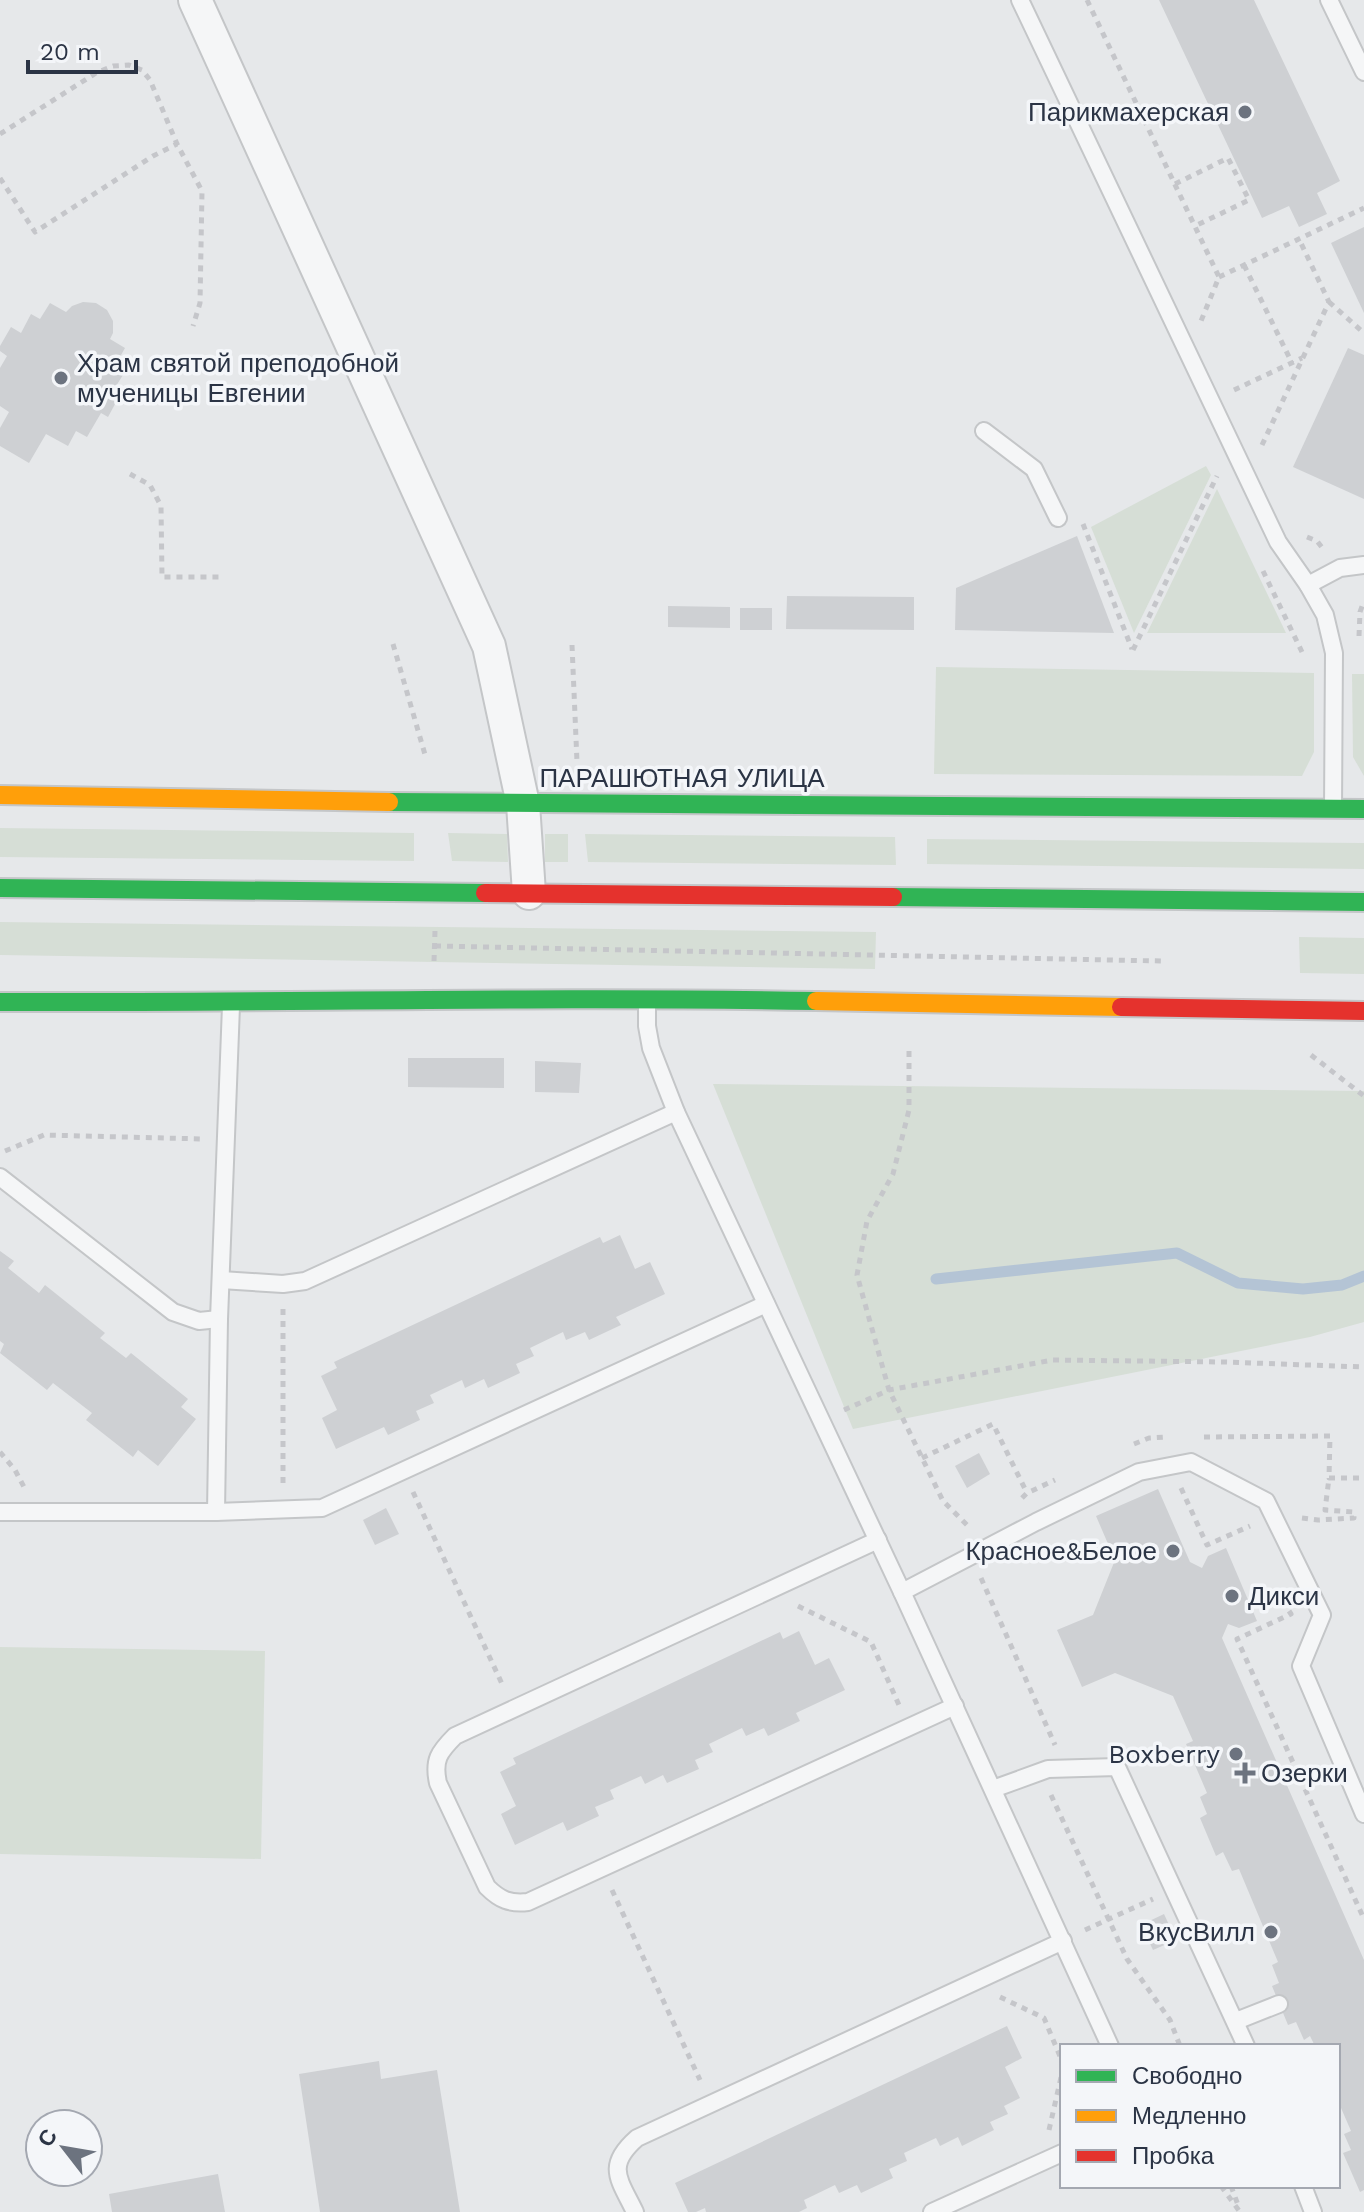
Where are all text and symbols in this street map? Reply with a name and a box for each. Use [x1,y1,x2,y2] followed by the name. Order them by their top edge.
[28,24,136,74] scale bar
[40,38,100,66] text: 20 m
[1028,97,1229,127] place label: Парикмахерская
[1236,103,1254,121] marker: Парикмахерская
[77,348,399,408] place label: Храм святой преподобной мученицы Евгении
[52,369,70,387] marker: Храм святой преподобной мученицы Евгении
[539,763,825,793] street label: ПАРАШЮТНАЯ УЛИЦА
[965,1536,1157,1566] place label: Красное&Белое
[1164,1542,1182,1560] marker: Красное&Белое
[1248,1581,1319,1611] place label: Дикси
[1223,1587,1241,1605] marker: Дикси
[1108,1739,1221,1769] place label: Boxberry
[1227,1745,1245,1763] marker: Boxberry
[1261,1758,1348,1788] place label: Озерки
[1236,1764,1254,1782] marker: Озерки
[1138,1917,1255,1947] place label: ВкусВилл
[1262,1923,1280,1941] marker: ВкусВилл
[1060,2044,1340,2188] legend
[1132,2062,1242,2090] text: Свободно
[1132,2102,1246,2130] text: Медленно
[24,2108,104,2188] north arrow
[32,2125,62,2151] text: С
[1132,2142,1215,2170] text: Пробка

